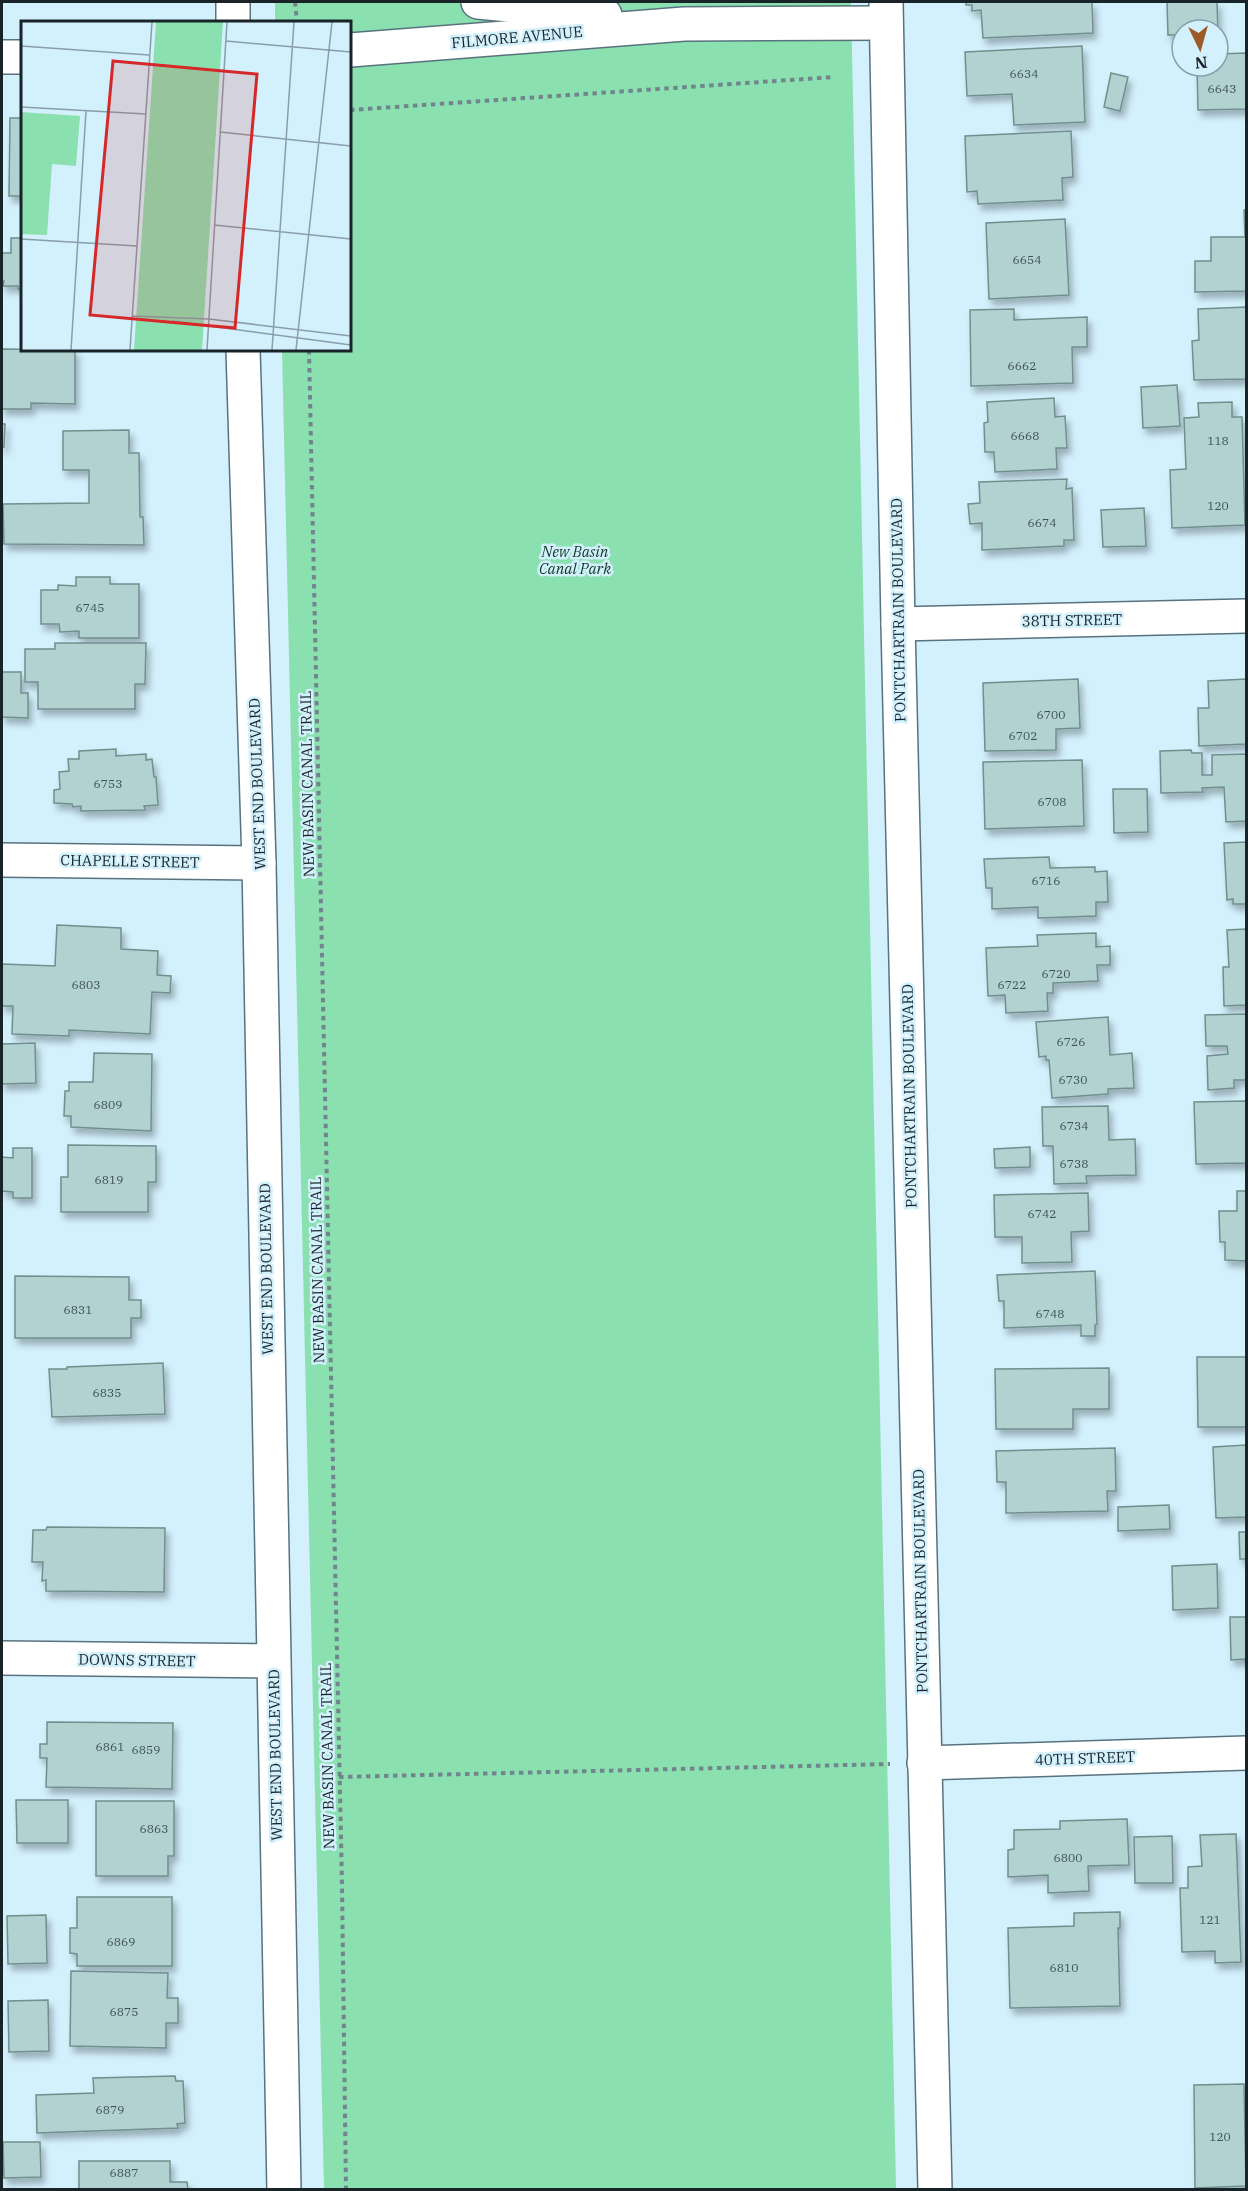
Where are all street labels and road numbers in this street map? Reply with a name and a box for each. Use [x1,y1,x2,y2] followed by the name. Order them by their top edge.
[450,22,584,52] street label: FILMORE AVENUE
[887,498,909,722] street label: PONTCHARTRAIN BOULEVARD
[1022,610,1123,630] street label: 38TH STREET
[296,690,318,878] street label: NEW BASIN CANAL TRAIL
[245,698,269,870] street label: WEST END BOULEVARD
[60,850,200,872] street label: CHAPELLE STREET
[898,984,920,1208] street label: PONTCHARTRAIN BOULEVARD
[306,1176,328,1364] street label: NEW BASIN CANAL TRAIL
[255,1183,277,1355] street label: WEST END BOULEVARD
[909,1469,931,1693] street label: PONTCHARTRAIN BOULEVARD
[78,1649,196,1671] street label: DOWNS STREET
[316,1662,338,1850] street label: NEW BASIN CANAL TRAIL
[264,1669,286,1841] street label: WEST END BOULEVARD
[1034,1747,1136,1769] street label: 40TH STREET

